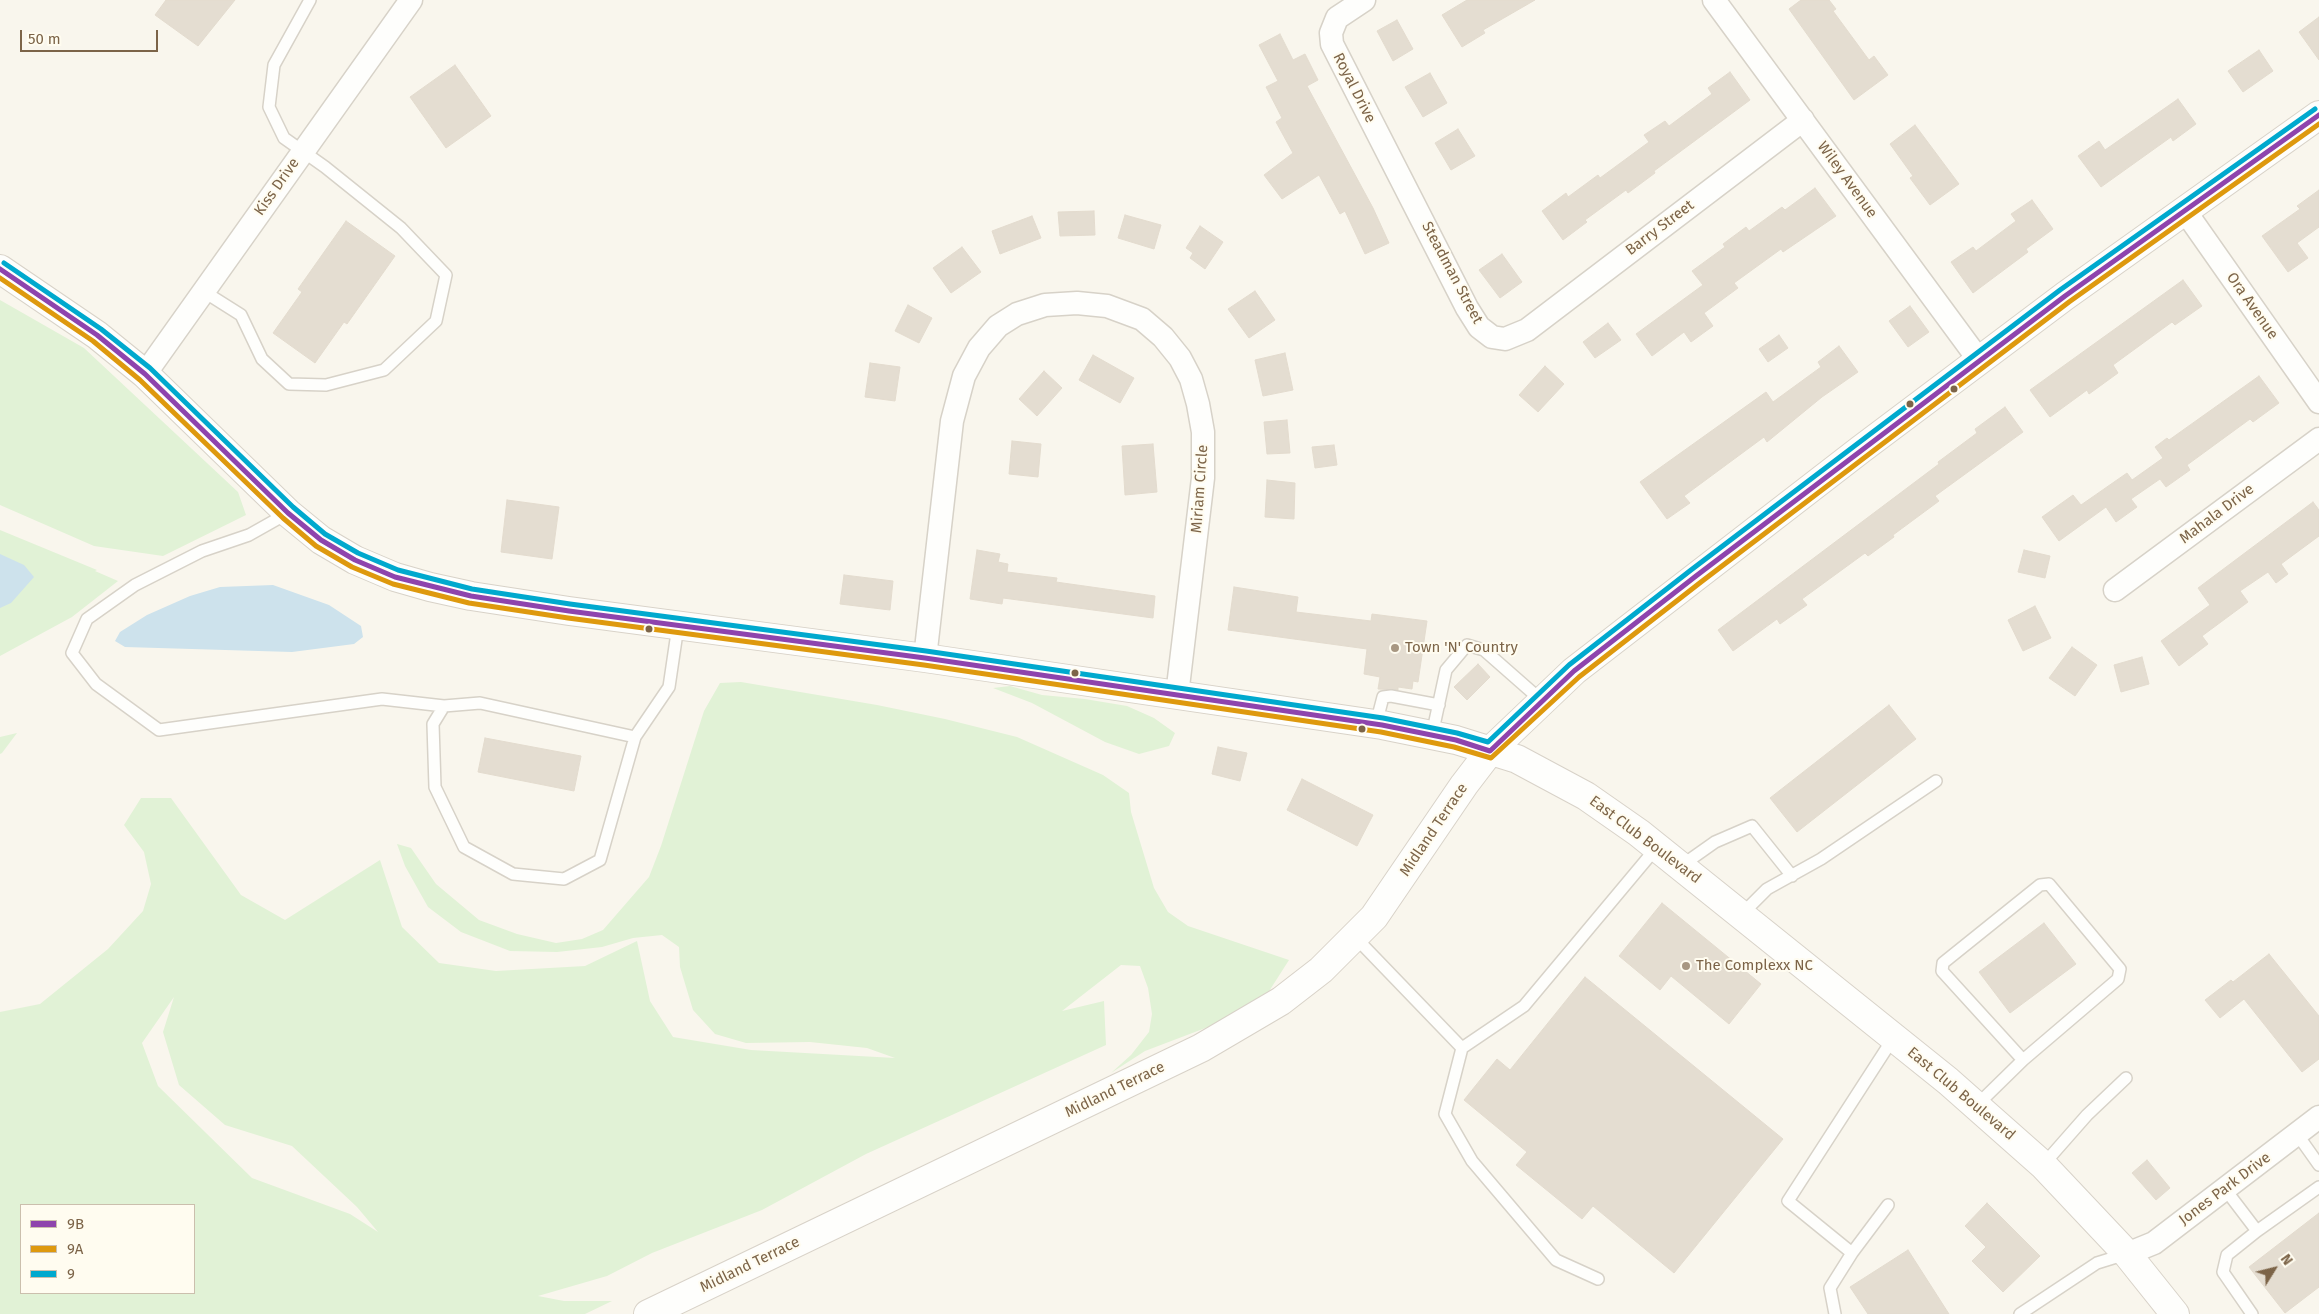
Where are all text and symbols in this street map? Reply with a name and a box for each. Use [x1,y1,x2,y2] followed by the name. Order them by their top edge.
[22,20,160,52] scale bar
[28,30,61,48] text: 50 m
[1329,50,1379,126] street label: Royal Drive
[1813,138,1881,222] street label: Wiley Avenue
[251,155,303,219] street label: Kiss Drive
[1622,196,1698,260] street label: Barry Street
[1418,219,1486,327] street label: Steadman Street
[2222,269,2282,343] street label: Ora Avenue
[1949,384,1959,394] unlabelled marker
[1905,399,1915,409] unlabelled marker
[1188,444,1212,534] street label: Miriam Circle
[2176,480,2258,548] street label: Mahala Drive
[644,624,654,634] unlabelled marker
[1405,639,1518,657] place label: Town 'N' Country
[1389,642,1401,654] marker: Town 'N' Country
[1070,668,1080,678] unlabelled marker
[1357,724,1367,734] unlabelled marker
[1396,780,1472,880] street label: Midland Terrace
[1586,792,1704,888] street label: East Club Boulevard
[1696,957,1813,975] place label: The Complexx NC
[1680,960,1692,972] marker: The Complexx NC
[1903,1044,2019,1144] street label: East Club Boulevard
[1062,1058,1168,1122] street label: Midland Terrace
[2176,1149,2274,1229] street label: Jones Park Drive
[20,1204,195,1294] legend
[67,1215,84,1233] text: 9B
[697,1233,803,1297] street label: Midland Terrace
[67,1240,83,1258] text: 9A
[2249,1244,2299,1294] north arrow
[2277,1251,2296,1269] text: N
[67,1265,75,1283] text: 9

